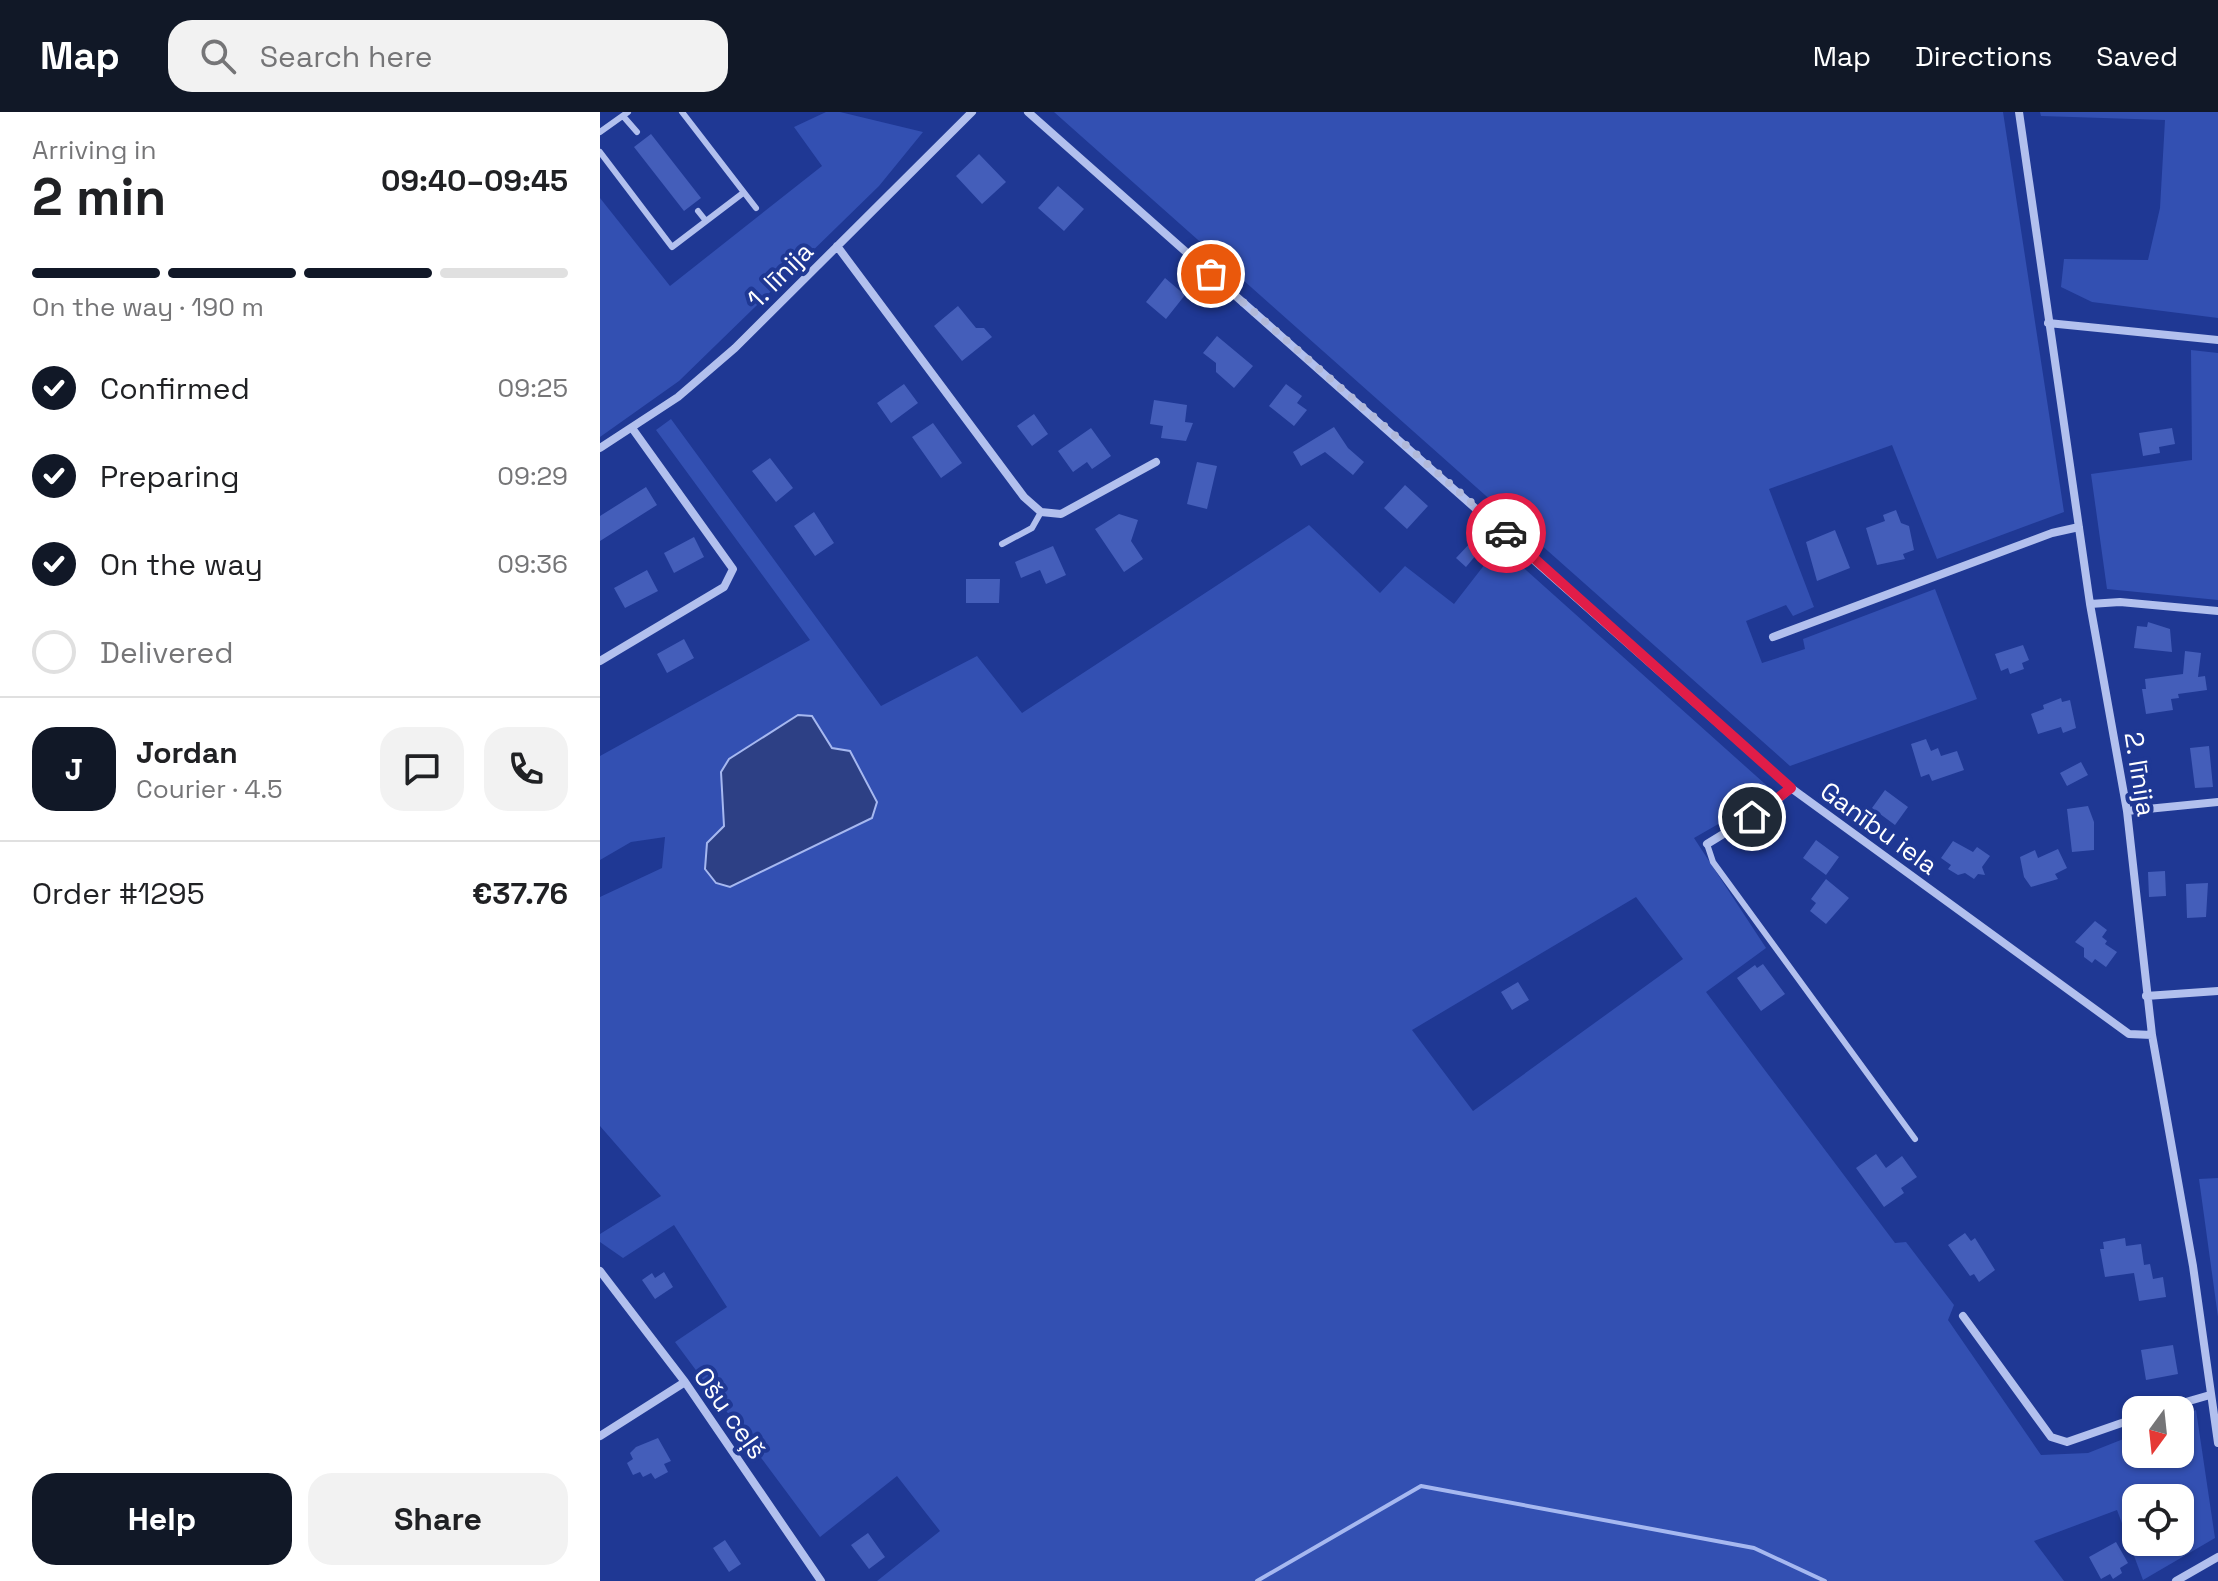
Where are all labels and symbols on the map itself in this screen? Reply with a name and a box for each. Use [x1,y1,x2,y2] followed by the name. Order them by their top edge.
[740,235,820,315] street label: 1. līnija
[1177,240,1245,308] pin
[1466,493,1546,573] courier
[2117,729,2163,819] street label: 2. līnija
[1813,774,1945,882] street label: Ganību iela
[1718,783,1786,851] pin
[686,1360,774,1466] street label: Ošu ceļš
[2122,1396,2194,1468] north arrow

